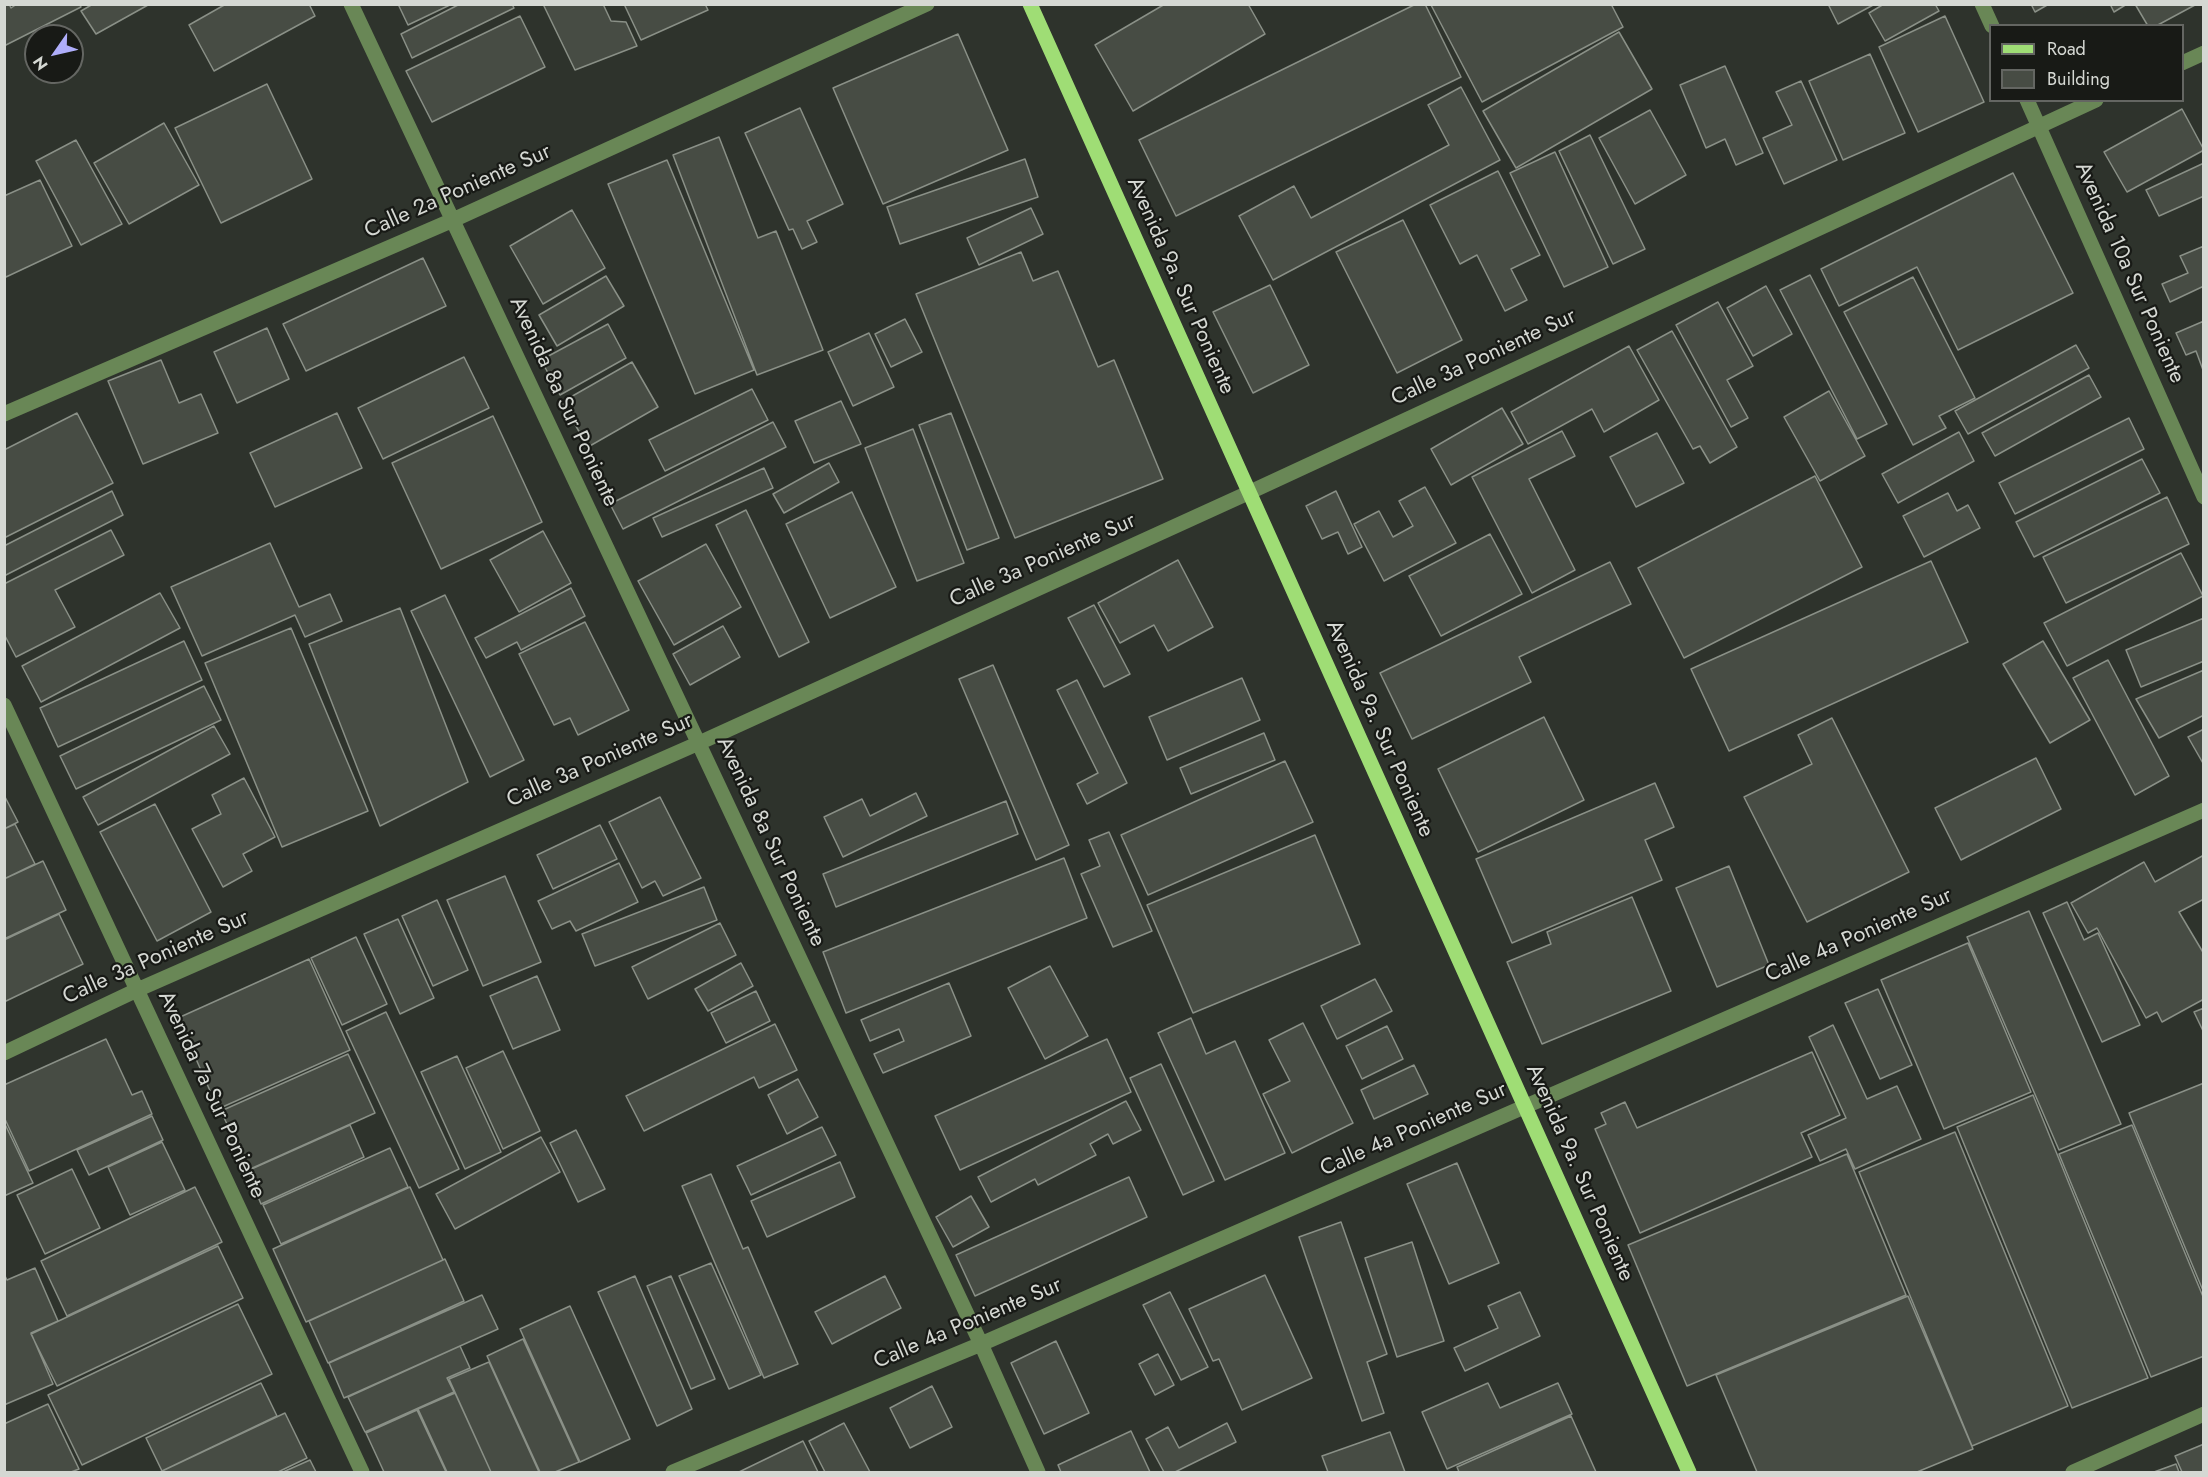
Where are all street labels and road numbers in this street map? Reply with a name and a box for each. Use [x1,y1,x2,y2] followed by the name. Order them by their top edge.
[361,139,555,245] street label: Calle 2a Poniente Sur
[2068,158,2190,388] street label: Avenida 10a Sur Poniente
[1120,173,1240,399] street label: Avenida 9a. Sur Poniente
[503,293,623,511] street label: Avenida 8a Sur Poniente
[1387,304,1581,412] street label: Calle 3a Poniente Sur
[946,508,1140,614] street label: Calle 3a Poniente Sur
[1319,616,1439,842] street label: Avenida 9a. Sur Poniente
[503,708,697,814] street label: Calle 3a Poniente Sur
[710,733,830,951] street label: Avenida 8a Sur Poniente
[1762,883,1956,989] street label: Calle 4a Poniente Sur
[59,905,253,1011] street label: Calle 3a Poniente Sur
[151,987,271,1203] street label: Avenida 7a Sur Poniente
[1519,1060,1639,1286] street label: Avenida 9a. Sur Poniente
[1317,1077,1511,1183] street label: Calle 4a Poniente Sur
[870,1272,1066,1376] street label: Calle 4a Poniente Sur

